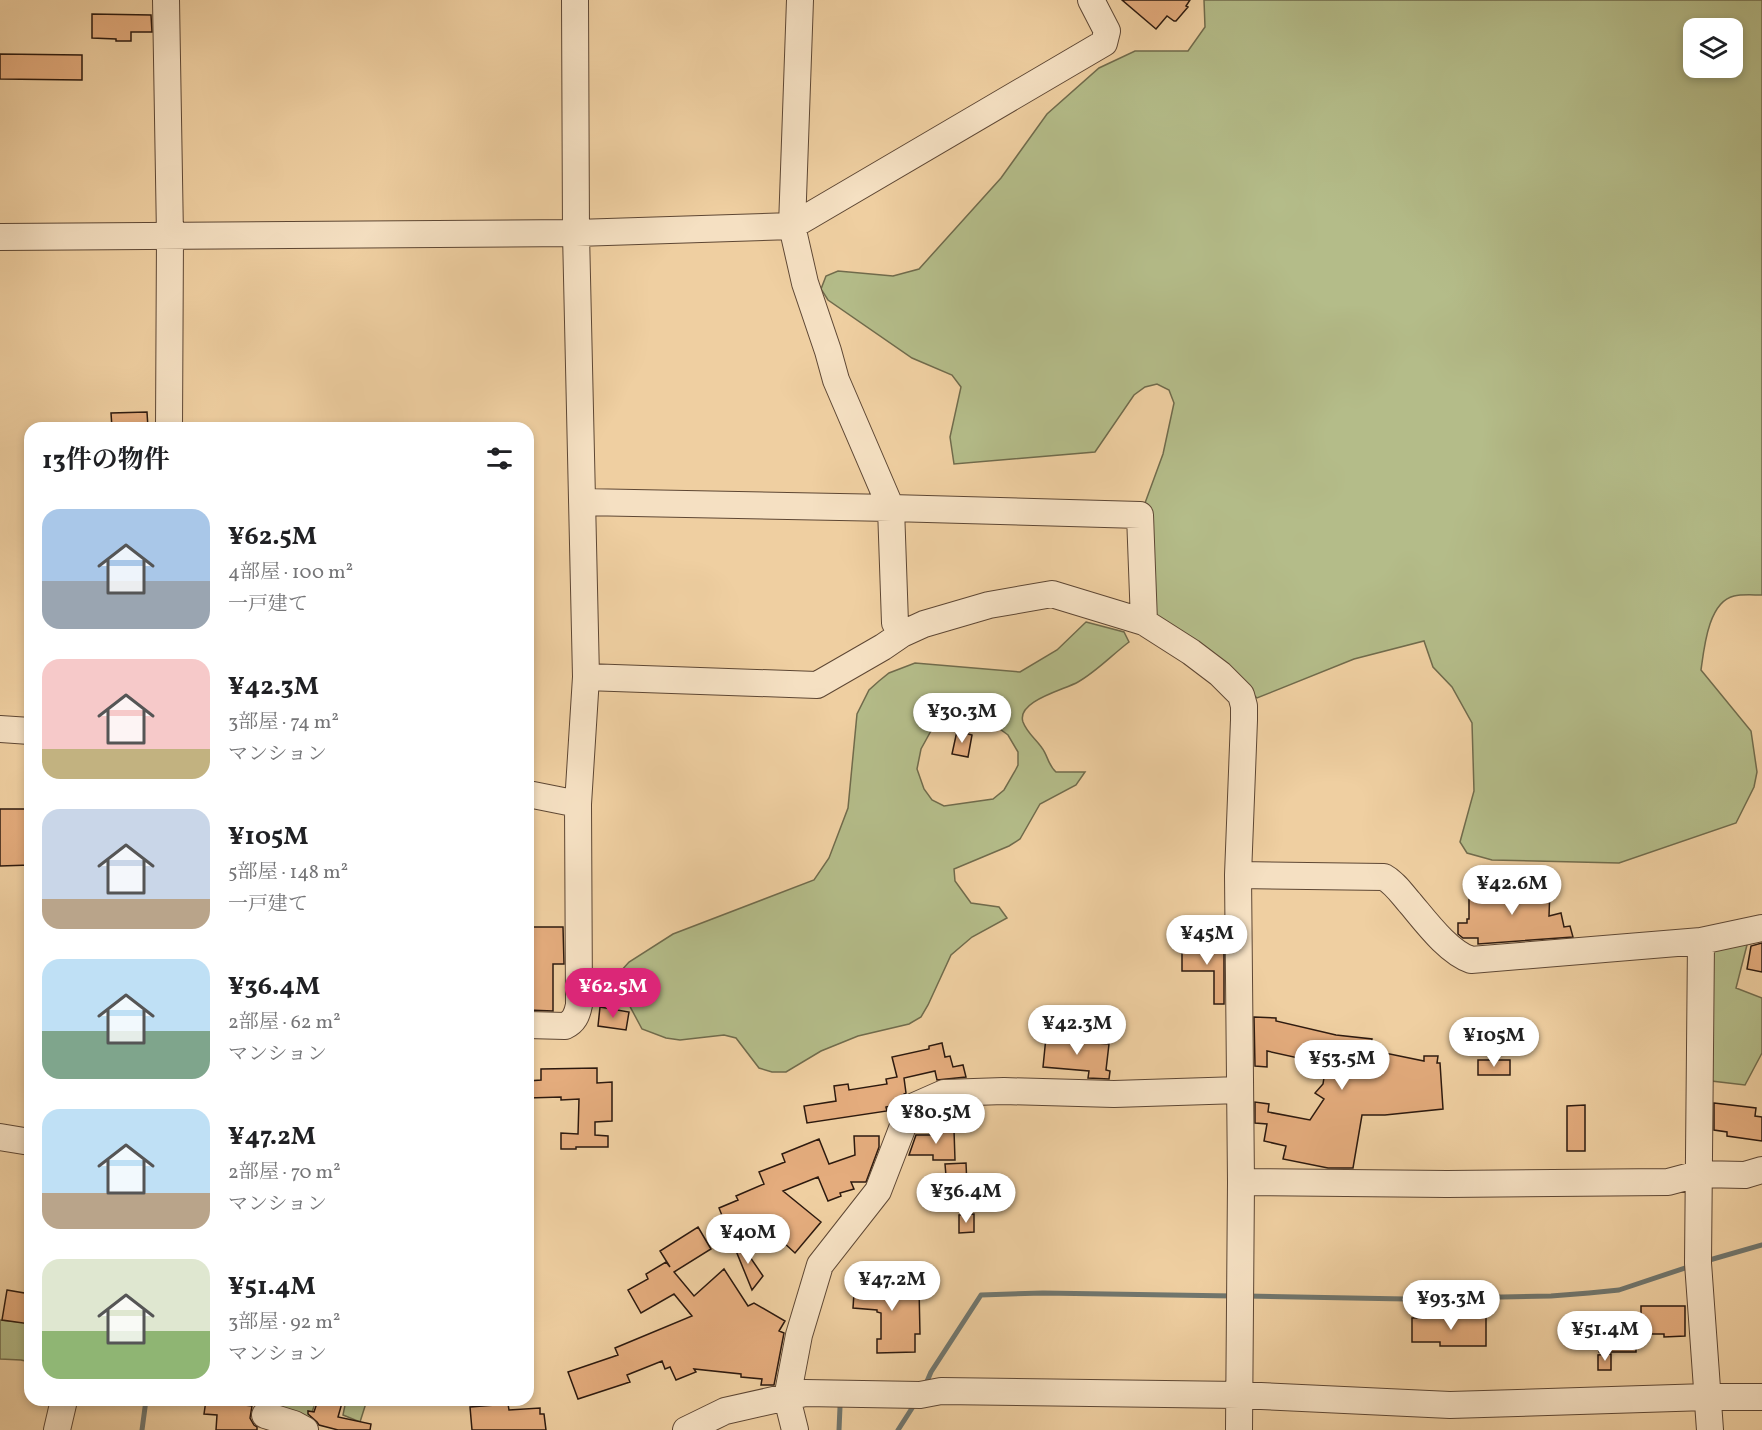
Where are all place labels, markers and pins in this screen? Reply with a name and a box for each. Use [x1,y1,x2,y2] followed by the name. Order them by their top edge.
[913,693,1011,744] pin: ¥30.3M
[1463,865,1561,916] pin: ¥42.6M
[1171,915,1243,966] pin: ¥45M
[564,968,662,1019] pin: ¥62.5M
[1028,1005,1126,1056] pin: ¥42.3M
[1452,1017,1536,1068] pin: ¥105M
[1293,1040,1391,1091] pin: ¥53.5M
[887,1094,985,1145] pin: ¥80.5M
[917,1173,1015,1224] pin: ¥36.4M
[712,1214,784,1265] pin: ¥40M
[843,1261,941,1312] pin: ¥47.2M
[1402,1280,1500,1331] pin: ¥93.3M
[1556,1311,1654,1362] pin: ¥51.4M

